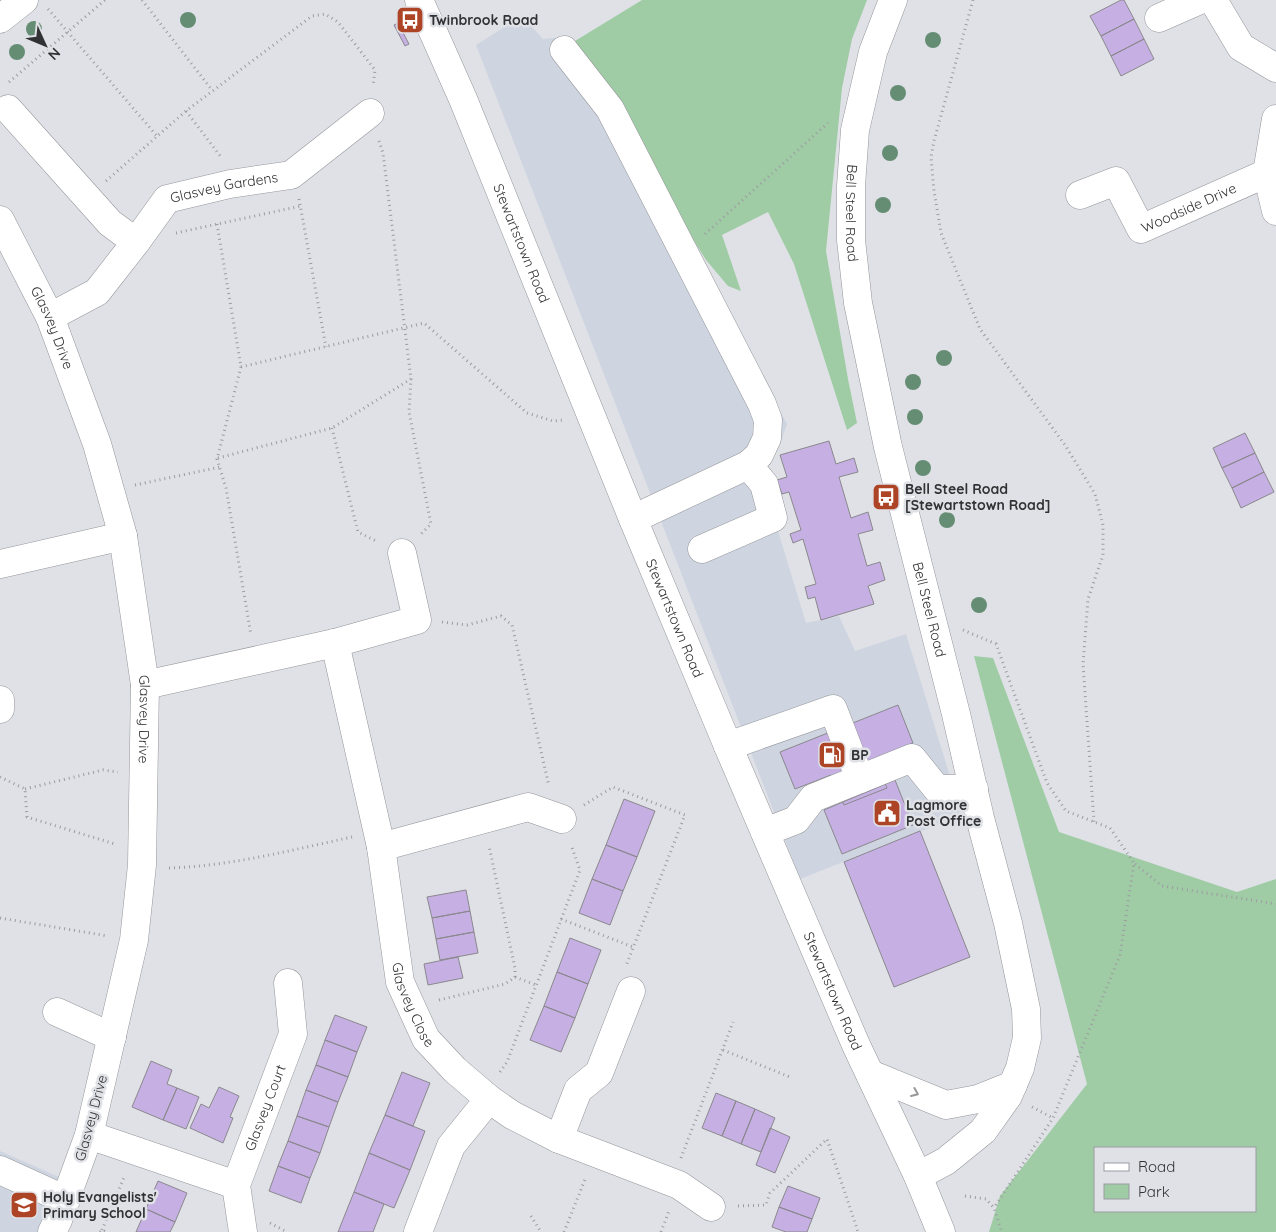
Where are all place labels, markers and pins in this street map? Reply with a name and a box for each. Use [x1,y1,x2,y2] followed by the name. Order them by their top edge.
[395,5,425,35] bus stop icon: Twinbrook Road
[429,11,538,29] place label: Twinbrook Road
[905,480,1050,514] place label: Bell Steel Road [Stewartstown Road]
[871,482,901,512] bus stop icon: Bell Steel Road [Stewartstown Road]
[817,740,847,770] fuel station icon: BP
[851,746,869,764] place label: BP
[906,796,981,830] place label: Lagmore Post Office
[872,798,902,828] public building icon: Lagmore Post Office
[43,1188,157,1222] place label: Holy Evangelists' Primary School
[9,1190,39,1220] school or university icon: Holy Evangelists' Primary School

